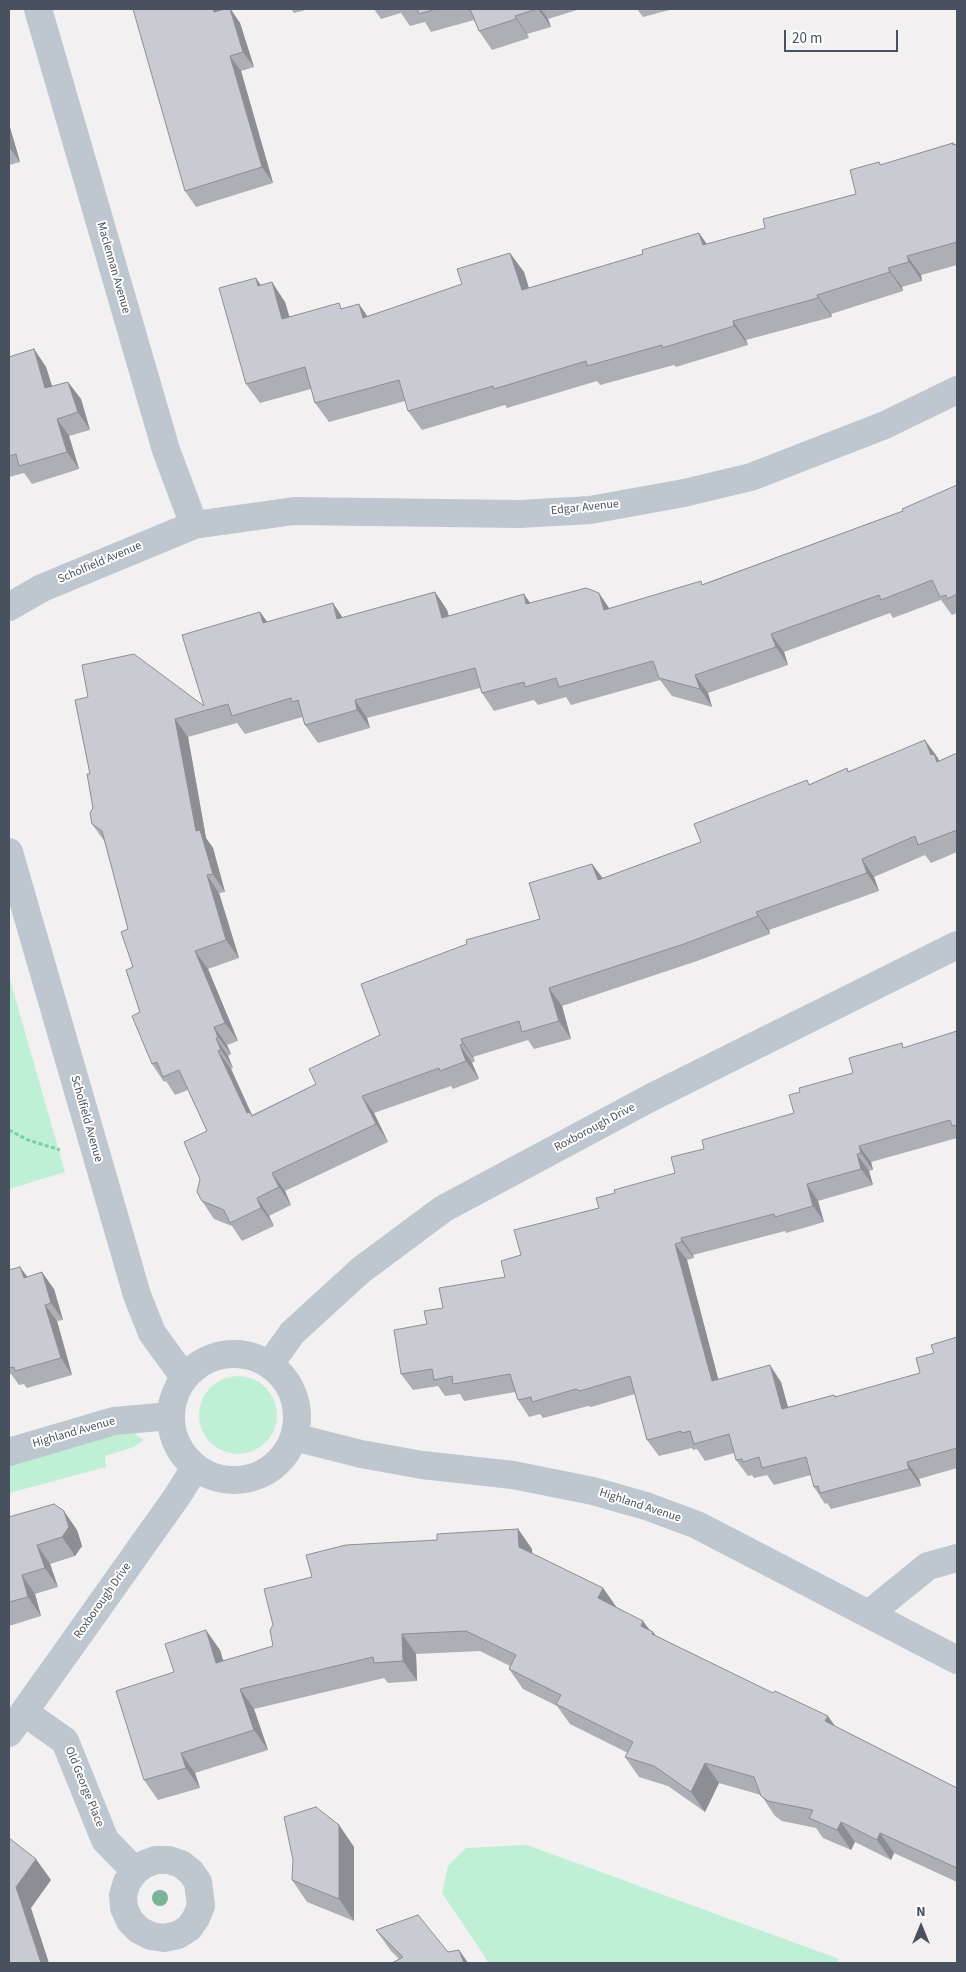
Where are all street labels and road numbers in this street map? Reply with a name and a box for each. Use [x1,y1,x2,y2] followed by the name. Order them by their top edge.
[93,221,133,315] street label: Maclennan Avenue
[550,497,620,519] street label: Edgar Avenue
[56,539,144,587] street label: Scholfield Avenue
[67,1074,105,1164] street label: Scholfield Avenue
[552,1101,638,1155] street label: Roxborough Drive
[31,1414,117,1452] street label: Highland Avenue
[597,1486,683,1526] street label: Highland Avenue
[71,1560,135,1642] street label: Roxborough Drive
[61,1745,107,1829] street label: Old George Place

